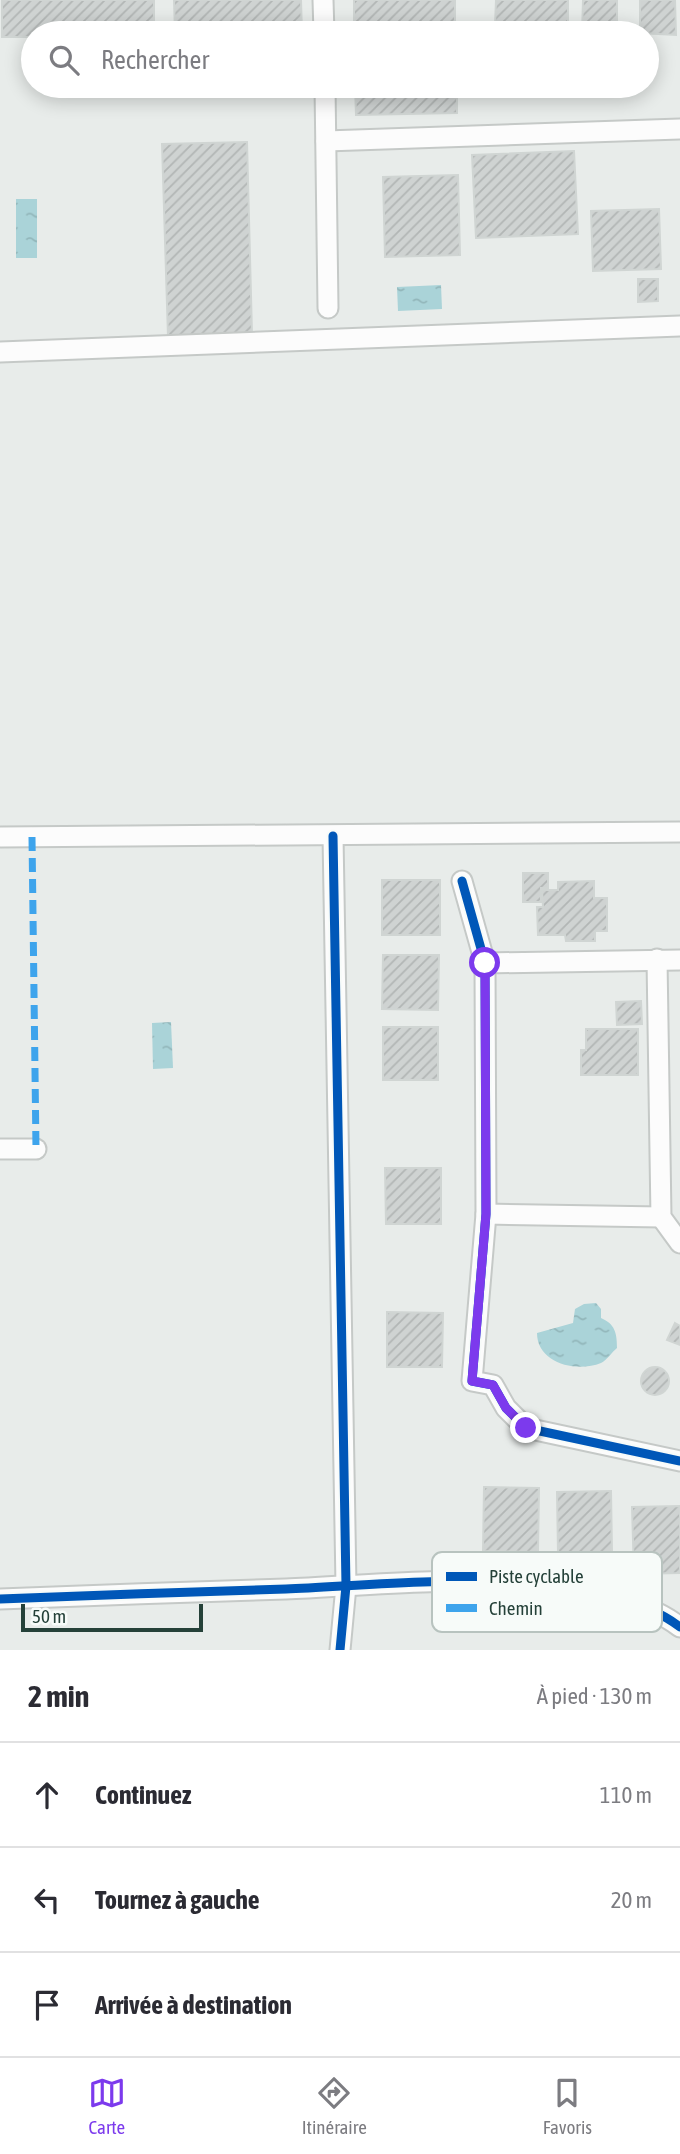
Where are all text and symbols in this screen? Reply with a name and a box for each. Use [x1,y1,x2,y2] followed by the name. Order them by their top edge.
[21,21,659,98] search box
[45,41,83,79] icon: search
[101,45,209,75] text: Rechercher
[469,947,500,978] route start
[510,1412,541,1443] route end
[432,1552,662,1632] legend
[489,1565,584,1587] text: Piste cyclable
[489,1597,543,1619] text: Chemin
[21,1601,203,1633] scale bar
[32,1605,66,1627] text: 50 m
[28,1679,89,1713] text: 2 min
[537,1683,652,1709] text: À pied · 130 m
[28,1776,66,1814] icon: ahead
[95,1780,191,1810] text: Continuez
[600,1782,652,1808] text: 110 m
[28,1881,66,1919] icon: left
[95,1885,260,1915] text: Tournez à gauche
[611,1887,652,1913] text: 20 m
[28,1986,66,2024] icon: arrive
[95,1990,292,2020] text: Arrivée à destination
[88,2074,126,2138] tab: Carte
[302,2074,367,2138] tab: Itinéraire
[543,2074,592,2138] tab: Favoris

